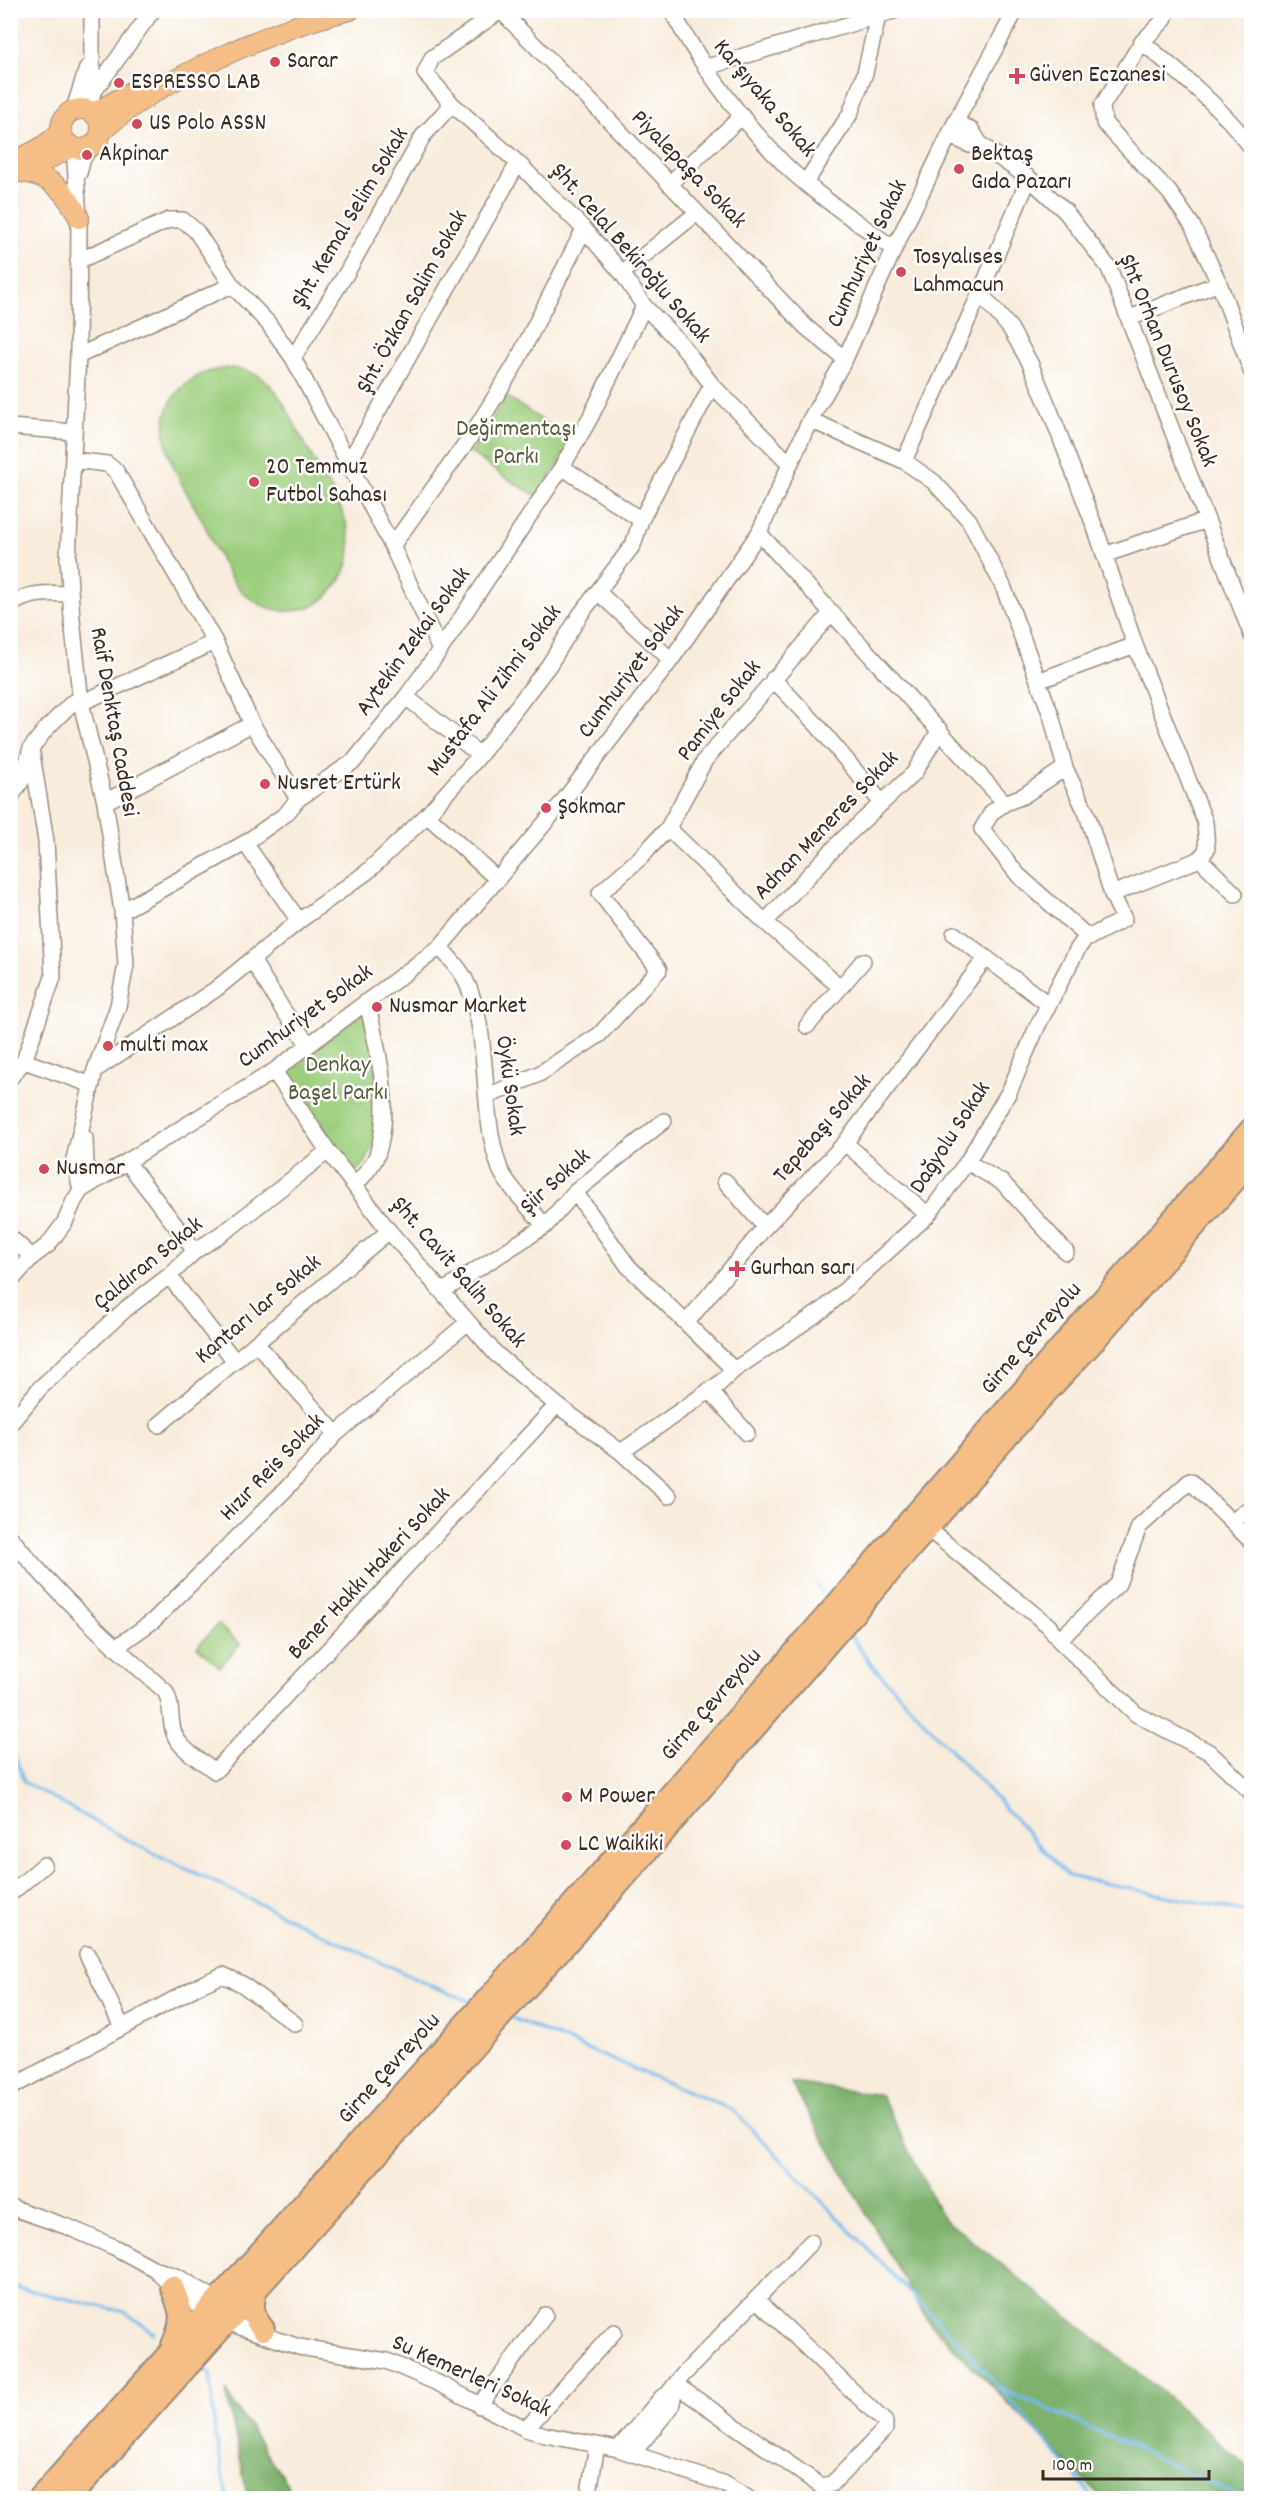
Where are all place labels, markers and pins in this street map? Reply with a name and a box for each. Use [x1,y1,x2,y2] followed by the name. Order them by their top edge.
[287,45,338,79] place label: Sarar
[268,55,282,69] marker: Sarar
[1029,59,1166,93] place label: Güven Eczanesi
[131,66,261,100] place label: ESPRESSO LAB
[1010,69,1024,83] marker: Güven Eczanesi
[112,76,126,90] marker: ESPRESSO LAB
[149,107,266,141] place label: US Polo ASSN
[130,117,144,131] marker: US Polo ASSN
[99,138,169,172] place label: Akpinar
[971,138,1071,200] place label: Bektaş Gıda Pazarı
[80,148,94,162] marker: Akpinar
[952,162,966,176] marker: Bektaş Gıda Pazarı
[913,241,1004,303] place label: Tosyalıses Lahmacun
[894,265,908,279] marker: Tosyalıses Lahmacun
[266,451,387,513] place label: 20 Temmuz Futbol Sahası
[247,475,261,489] marker: 20 Temmuz Futbol Sahası
[277,767,401,801] place label: Nusret Ertürk
[258,777,272,791] marker: Nusret Ertürk
[558,791,625,825] place label: Şokmar
[539,801,553,815] marker: Şokmar
[389,990,527,1024] place label: Nusmar Market
[370,1000,384,1014] marker: Nusmar Market
[120,1029,208,1063] place label: multi max
[101,1039,115,1053] marker: multi max
[56,1152,125,1186] place label: Nusmar
[37,1162,51,1176] marker: Nusmar
[750,1252,855,1286] place label: Gurhan sarı
[728,1260,746,1278] marker: Gurhan sarı
[579,1780,655,1814] place label: M Power
[560,1790,574,1804] marker: M Power
[578,1828,663,1862] place label: LC Waikiki
[559,1838,573,1852] marker: LC Waikiki

